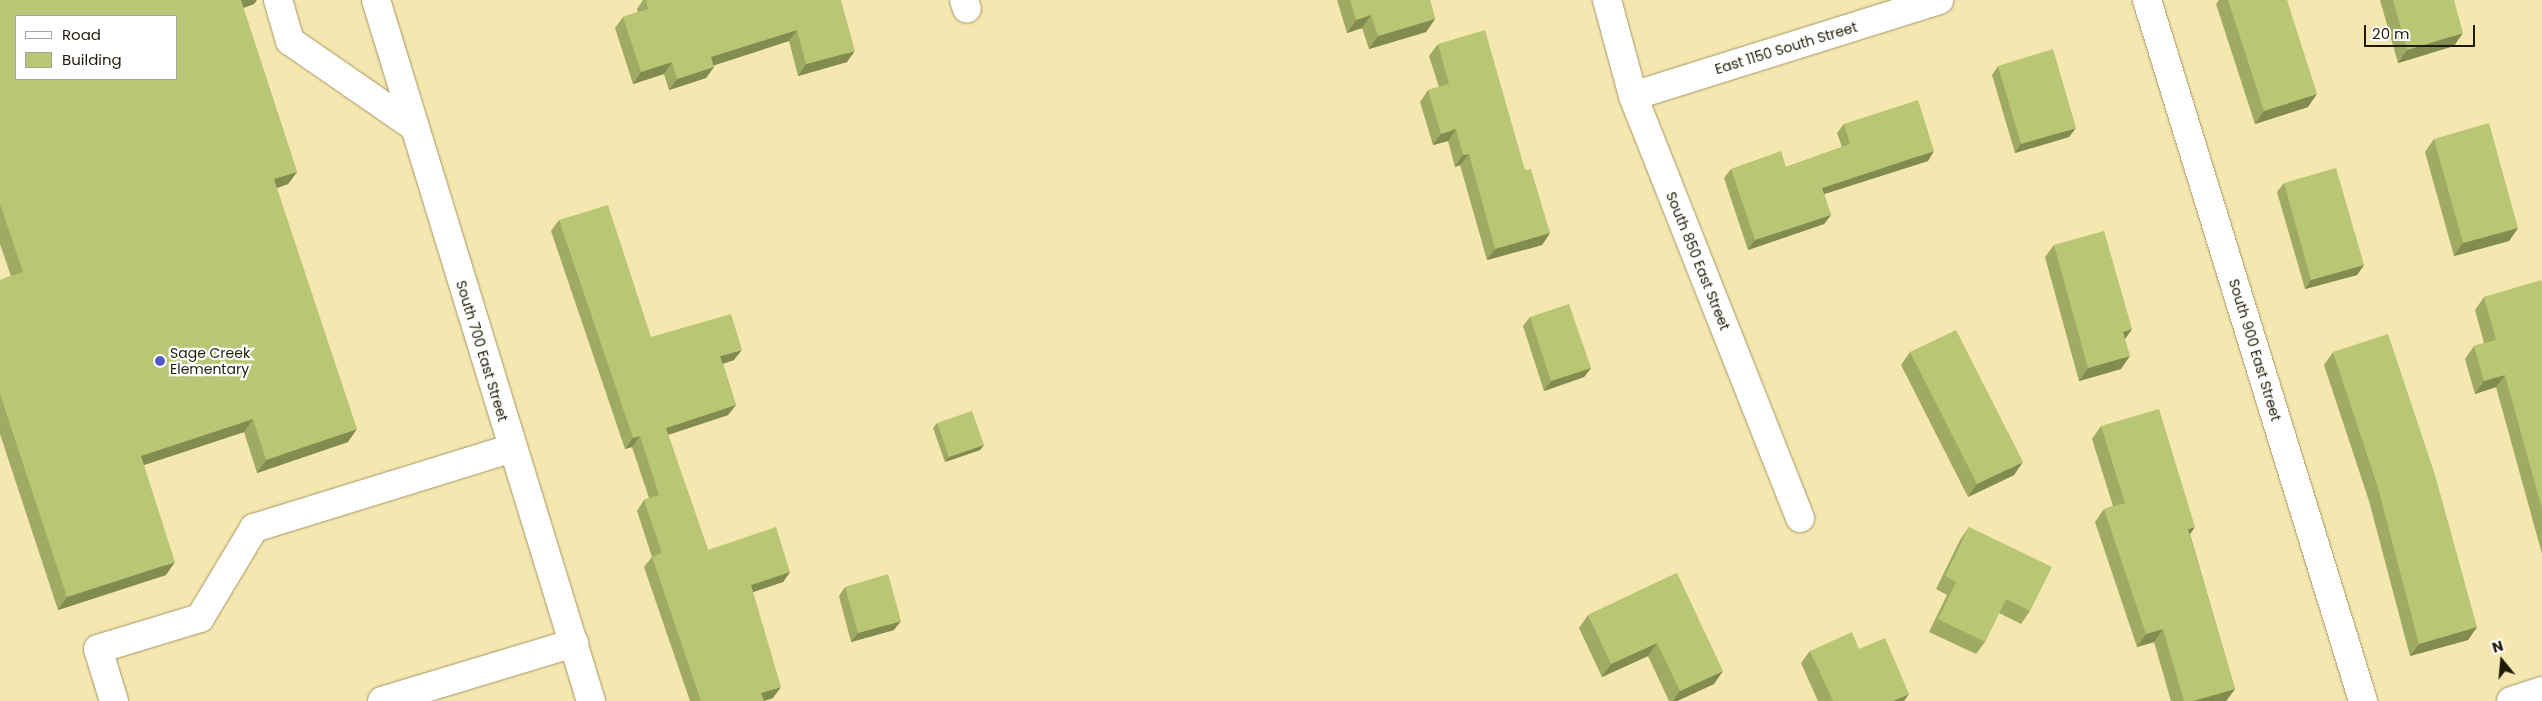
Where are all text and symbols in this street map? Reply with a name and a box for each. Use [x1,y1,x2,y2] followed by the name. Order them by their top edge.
[15,15,178,80] legend
[2367,15,2478,47] scale bar
[1713,18,1859,78] street label: East 1150 South Street
[2372,23,2410,44] text: 20 m
[62,24,101,45] text: Road
[62,49,122,70] text: Building
[1663,189,1733,333] street label: South 850 East Street
[2225,277,2285,423] street label: South 900 East Street
[453,278,511,424] street label: South 700 East Street
[170,345,250,378] place label: Sage Creek Elementary
[154,355,166,367] marker: Sage Creek Elementary
[2477,636,2527,686] north arrow
[2490,636,2506,658] text: N

